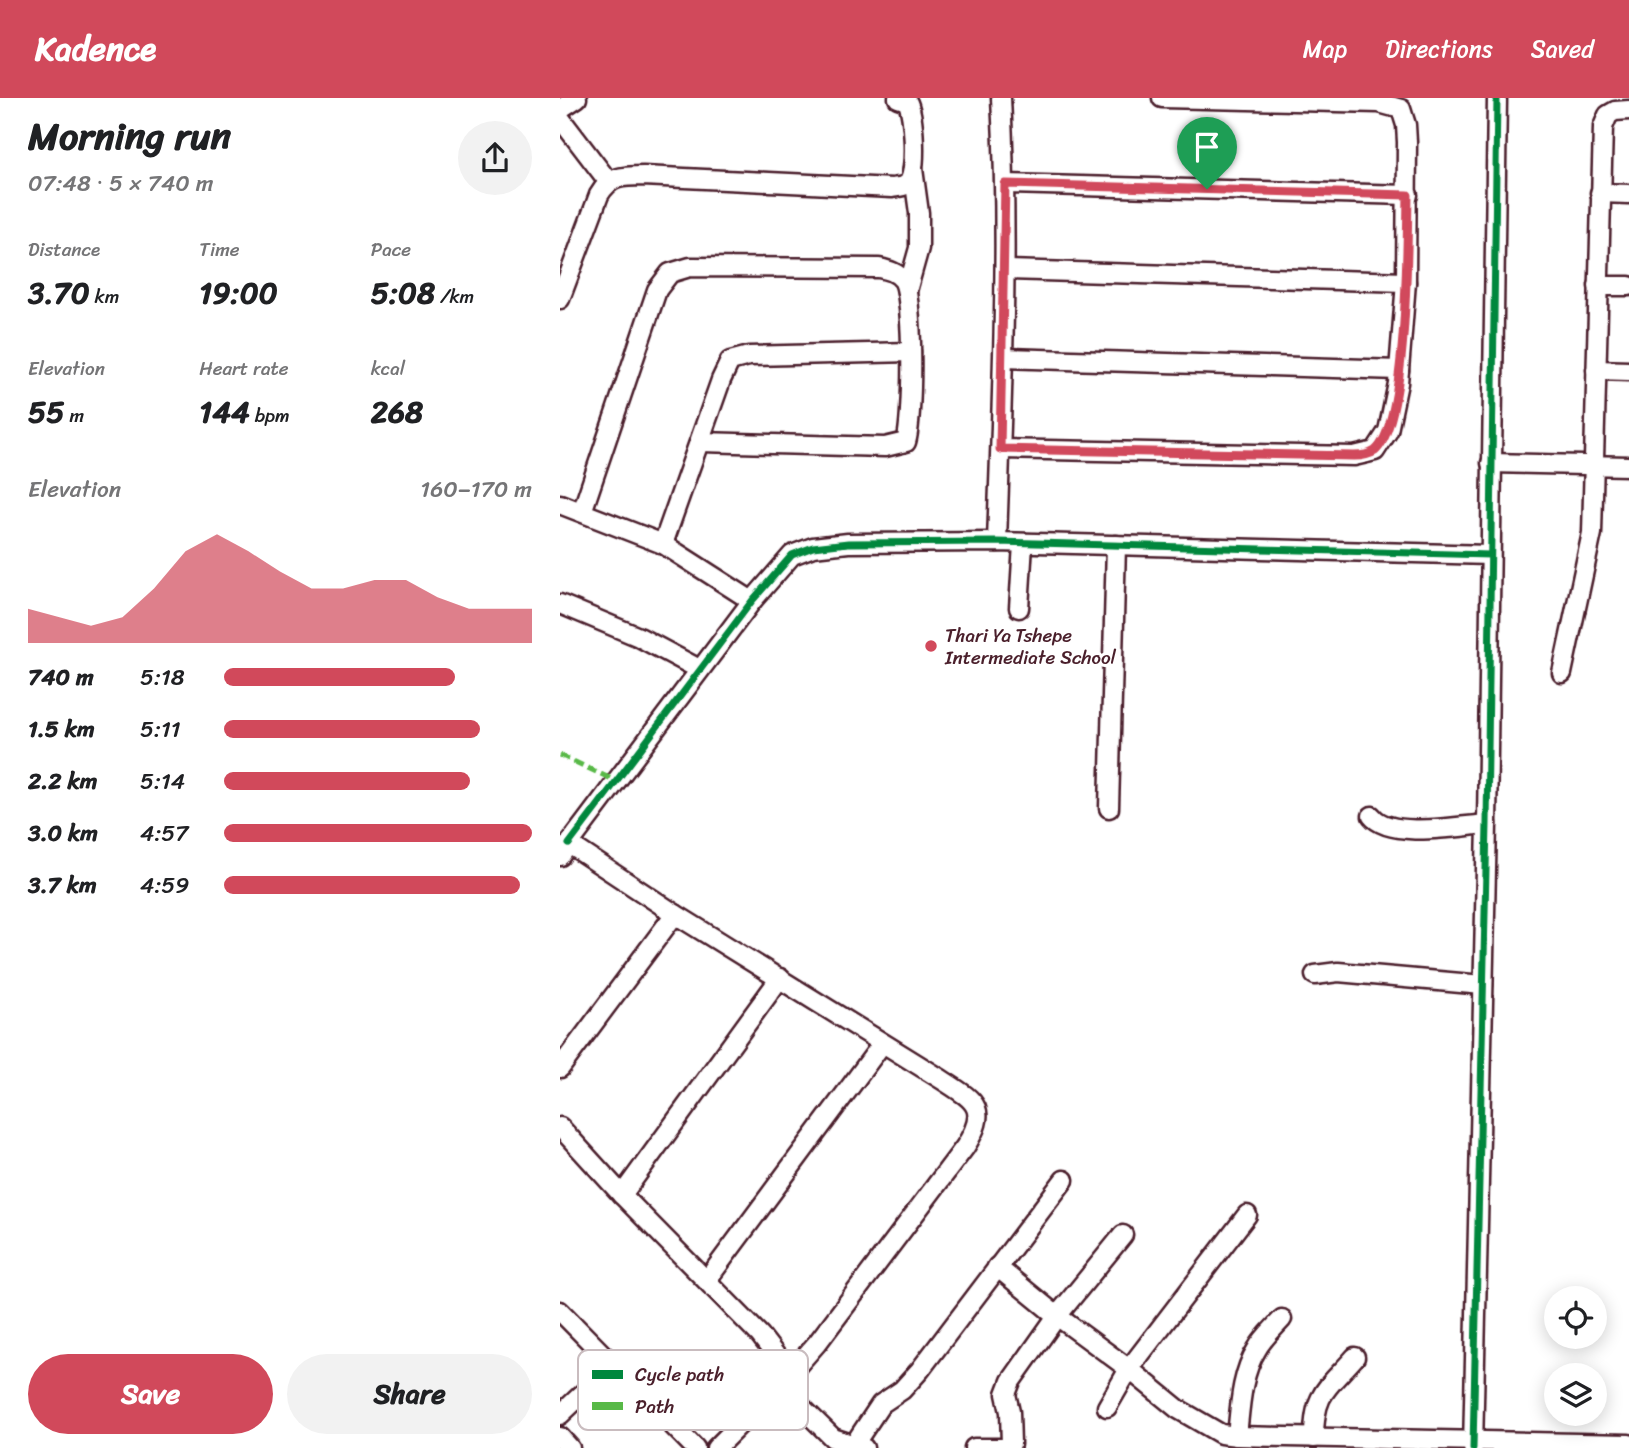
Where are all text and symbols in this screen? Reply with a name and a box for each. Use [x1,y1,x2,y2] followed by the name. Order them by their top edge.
[35,20,156,78] text: Kadence
[1303,28,1347,70] text: Map
[1385,28,1493,70] text: Directions
[1531,28,1594,70] text: Saved
[28,103,231,170] text: Morning run
[1177,117,1237,189] pin
[458,121,532,195] button: share
[1188,128,1226,166] icon: arrive
[28,163,213,204] text: 07:48 · 5 × 740 m
[28,233,100,266] text: Distance
[199,233,240,266] text: Time
[371,233,411,266] text: Pace
[28,266,90,320] text: 3.70
[199,266,278,320] text: 19:00
[371,266,435,320] text: 5:08
[90,280,119,313] text: km
[435,280,474,313] text: /km
[28,352,105,385] text: Elevation
[199,352,289,385] text: Heart rate
[371,352,405,385] text: kcal
[28,385,65,439] text: 55
[199,385,250,439] text: 144
[371,385,423,439] text: 268
[65,399,84,432] text: m
[250,399,290,432] text: bpm
[28,469,121,510] text: Elevation
[420,469,532,510] text: 160–170 m
[944,619,1117,674] place label: Thari Ya Tshepe Intermediate School
[923,638,939,654] marker: Thari Ya Tshepe Intermediate School
[28,657,94,698] text: 740 m
[140,657,185,698] text: 5:18
[28,709,95,750] text: 1.5 km
[140,709,181,750] text: 5:11
[28,761,97,802] text: 2.2 km
[140,761,185,802] text: 5:14
[28,813,98,854] text: 3.0 km
[140,813,189,854] text: 4:57
[28,865,97,906] text: 3.7 km
[140,865,190,906] text: 4:59
[1544,1286,1607,1426] map controls
[1544,1286,1607,1349] button: locate
[578,1350,808,1430] legend
[28,1354,273,1434] button: Save
[287,1354,532,1434] button: Share
[635,1358,724,1391] text: Cycle path
[1544,1363,1607,1426] button: layers
[635,1390,674,1423] text: Path

